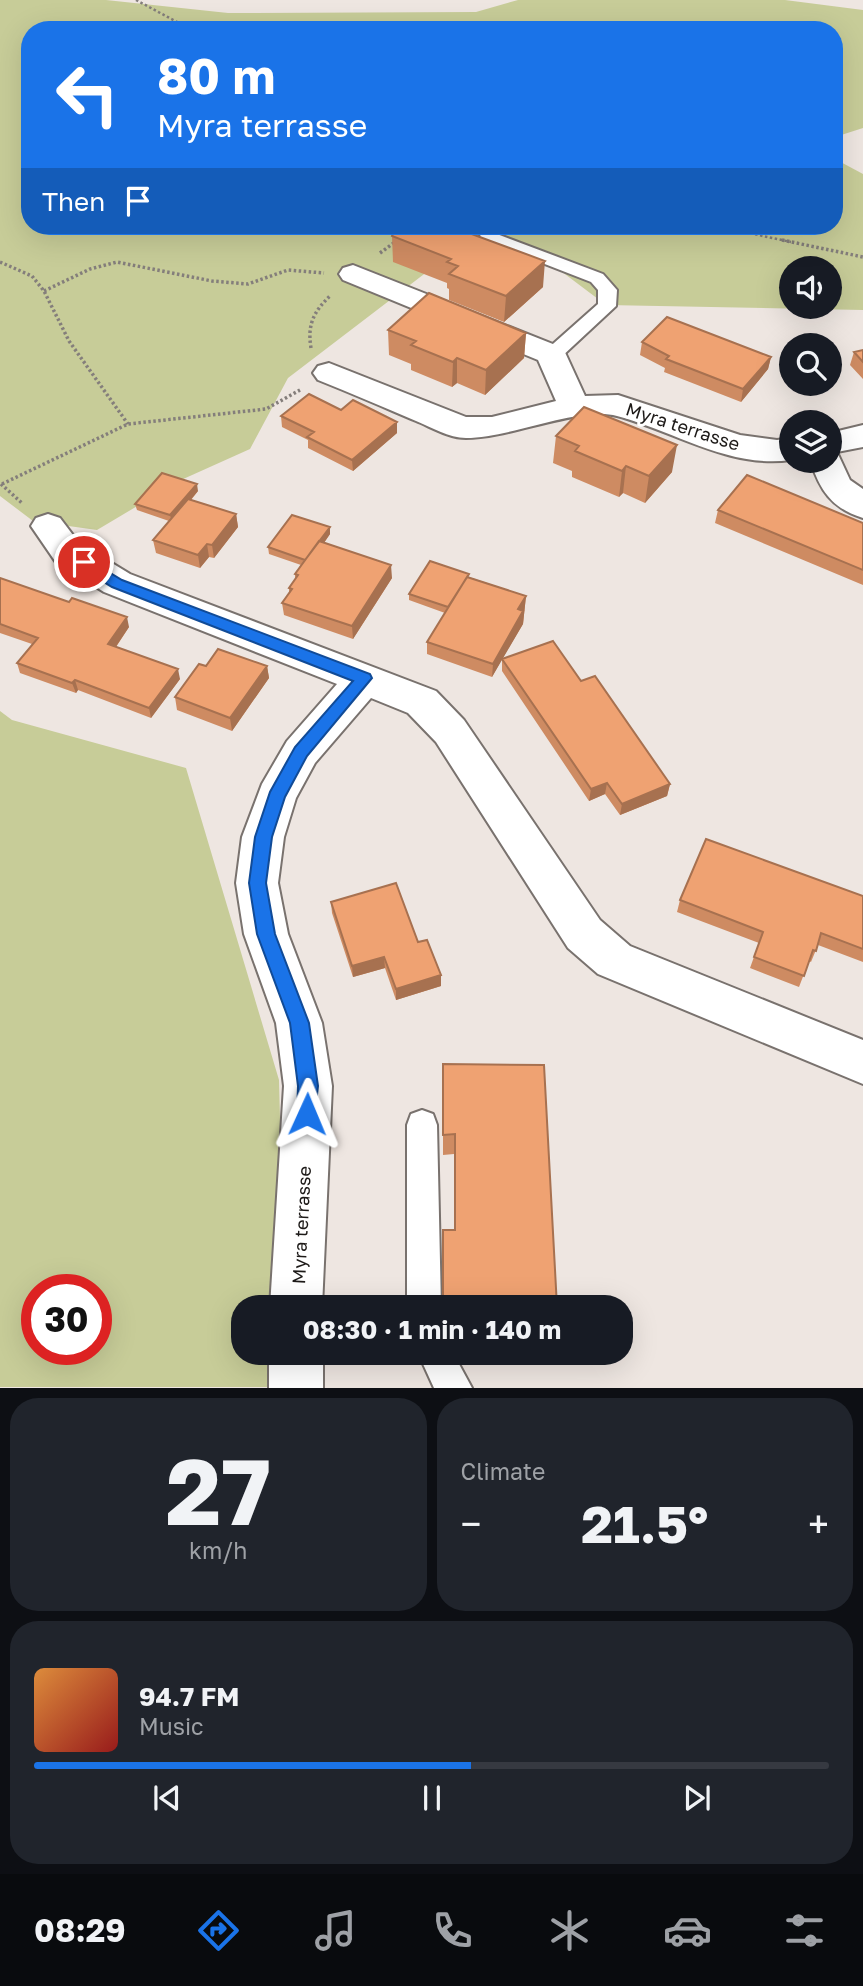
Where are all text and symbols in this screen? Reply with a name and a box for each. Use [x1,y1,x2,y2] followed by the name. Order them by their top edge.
[157,46,275,105] text: 80 m
[42,49,133,140] icon: left
[157,106,367,144] text: Myra terrasse
[119,182,157,220] icon: arrive
[42,186,105,217] text: Then
[779,256,842,473] map controls
[779,256,842,319] button: sound
[779,333,842,396] button: search
[623,397,743,455] street label: Myra terrasse
[779,410,842,473] button: layers
[54,532,114,592] pin
[65,543,103,581] icon: arrive
[270,1077,344,1151] position arrow
[287,1165,315,1285] street label: Myra terrasse
[21,1274,112,1365] speed limit sign: 30
[303,1314,561,1345] text: 08:30 · 1 min · 140 m
[166,1436,271,1545] text: 27
[461,1457,545,1485] text: Climate
[581,1492,708,1554] text: 21.5°
[461,1501,481,1546] text: −
[808,1501,829,1546] text: +
[189,1536,248,1564] text: km/h
[139,1681,239,1712] text: 94.7 FM
[139,1712,204,1740] text: Music
[148,1779,186,1817] icon: previous
[413,1779,451,1817] icon: pause
[678,1779,716,1817] icon: next
[194,1906,243,1955] icon: directions
[311,1906,360,1955] icon: music
[428,1906,477,1955] icon: phone
[545,1906,594,1955] icon: climate
[663,1906,712,1955] icon: car
[780,1906,829,1955] icon: filters
[34,1911,125,1949] text: 08:29

